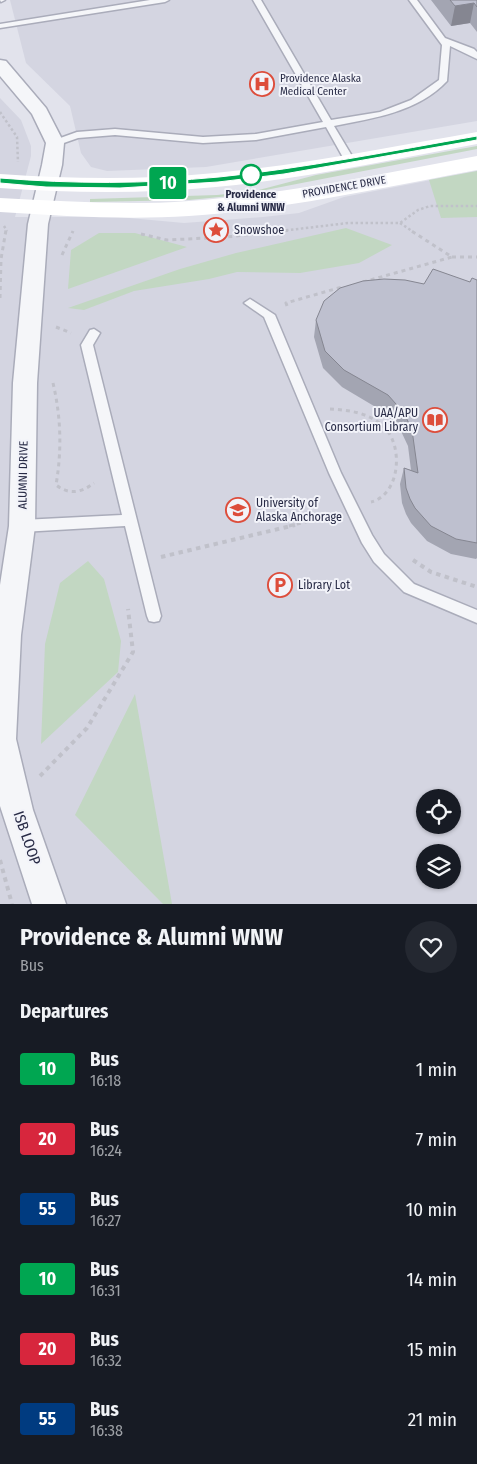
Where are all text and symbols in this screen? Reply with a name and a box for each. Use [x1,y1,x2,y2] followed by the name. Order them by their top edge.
[249,71,275,97] hospital icon: Providence Alaska Medical Center
[280,72,361,98] place label: Providence Alaska Medical Center
[240,164,262,186] marker: Providence & Alumni WNW
[146,167,190,199] line badge: 10
[159,172,177,194] text: 10
[301,173,387,201] street label: PROVIDENCE DRIVE
[217,188,285,214] place label: Providence & Alumni WNW
[203,217,229,243] place icon: Snowshoe
[234,223,284,237] place label: Snowshoe
[325,406,419,434] place label: UAA/APU Consortium Library
[422,407,448,433] library icon: UAA/APU Consortium Library
[15,440,31,509] street label: ALUMNI DRIVE
[256,496,342,524] place label: University of Alaska Anchorage
[225,497,251,523] school or university icon: University of Alaska Anchorage
[267,572,293,598] parking icon: Library Lot
[298,578,350,592] place label: Library Lot
[416,789,461,889] map controls
[416,789,461,834] button: locate
[9,809,45,867] street label: ISB LOOP
[416,844,461,889] button: layers
[405,921,457,973] button: heart
[20,923,283,951] text: Providence & Alumni WNW
[20,956,44,975] text: Bus
[20,1000,108,1023] text: Departures
[90,1048,119,1071] text: Bus
[39,1058,56,1080] text: 10
[416,1058,457,1081] text: 1 min
[90,1071,121,1090] text: 16:18
[90,1118,119,1141] text: Bus
[38,1128,57,1150] text: 20
[415,1128,457,1151] text: 7 min
[90,1141,122,1160] text: 16:24
[90,1188,119,1211] text: Bus
[39,1198,56,1220] text: 55
[406,1198,457,1221] text: 10 min
[90,1211,121,1230] text: 16:27
[90,1258,119,1281] text: Bus
[39,1268,56,1290] text: 10
[407,1268,457,1291] text: 14 min
[90,1281,121,1300] text: 16:31
[90,1328,119,1351] text: Bus
[38,1338,57,1360] text: 20
[407,1338,457,1361] text: 15 min
[90,1351,122,1370] text: 16:32
[90,1398,119,1421] text: Bus
[39,1408,56,1430] text: 55
[408,1408,457,1431] text: 21 min
[90,1421,123,1440] text: 16:38

